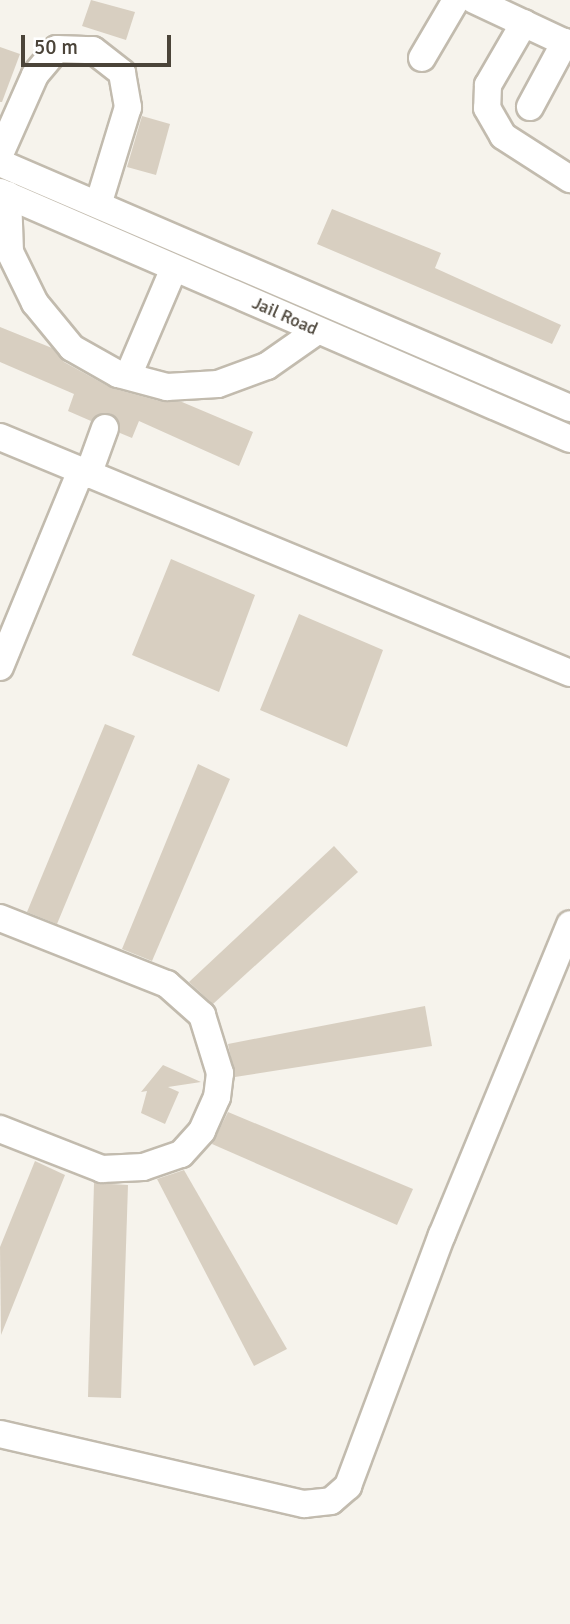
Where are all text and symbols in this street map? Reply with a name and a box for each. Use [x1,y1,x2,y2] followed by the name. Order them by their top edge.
[24,21,175,65] scale bar
[34,34,78,60] text: 50 m
[249,292,321,340] street label: Jail Road

